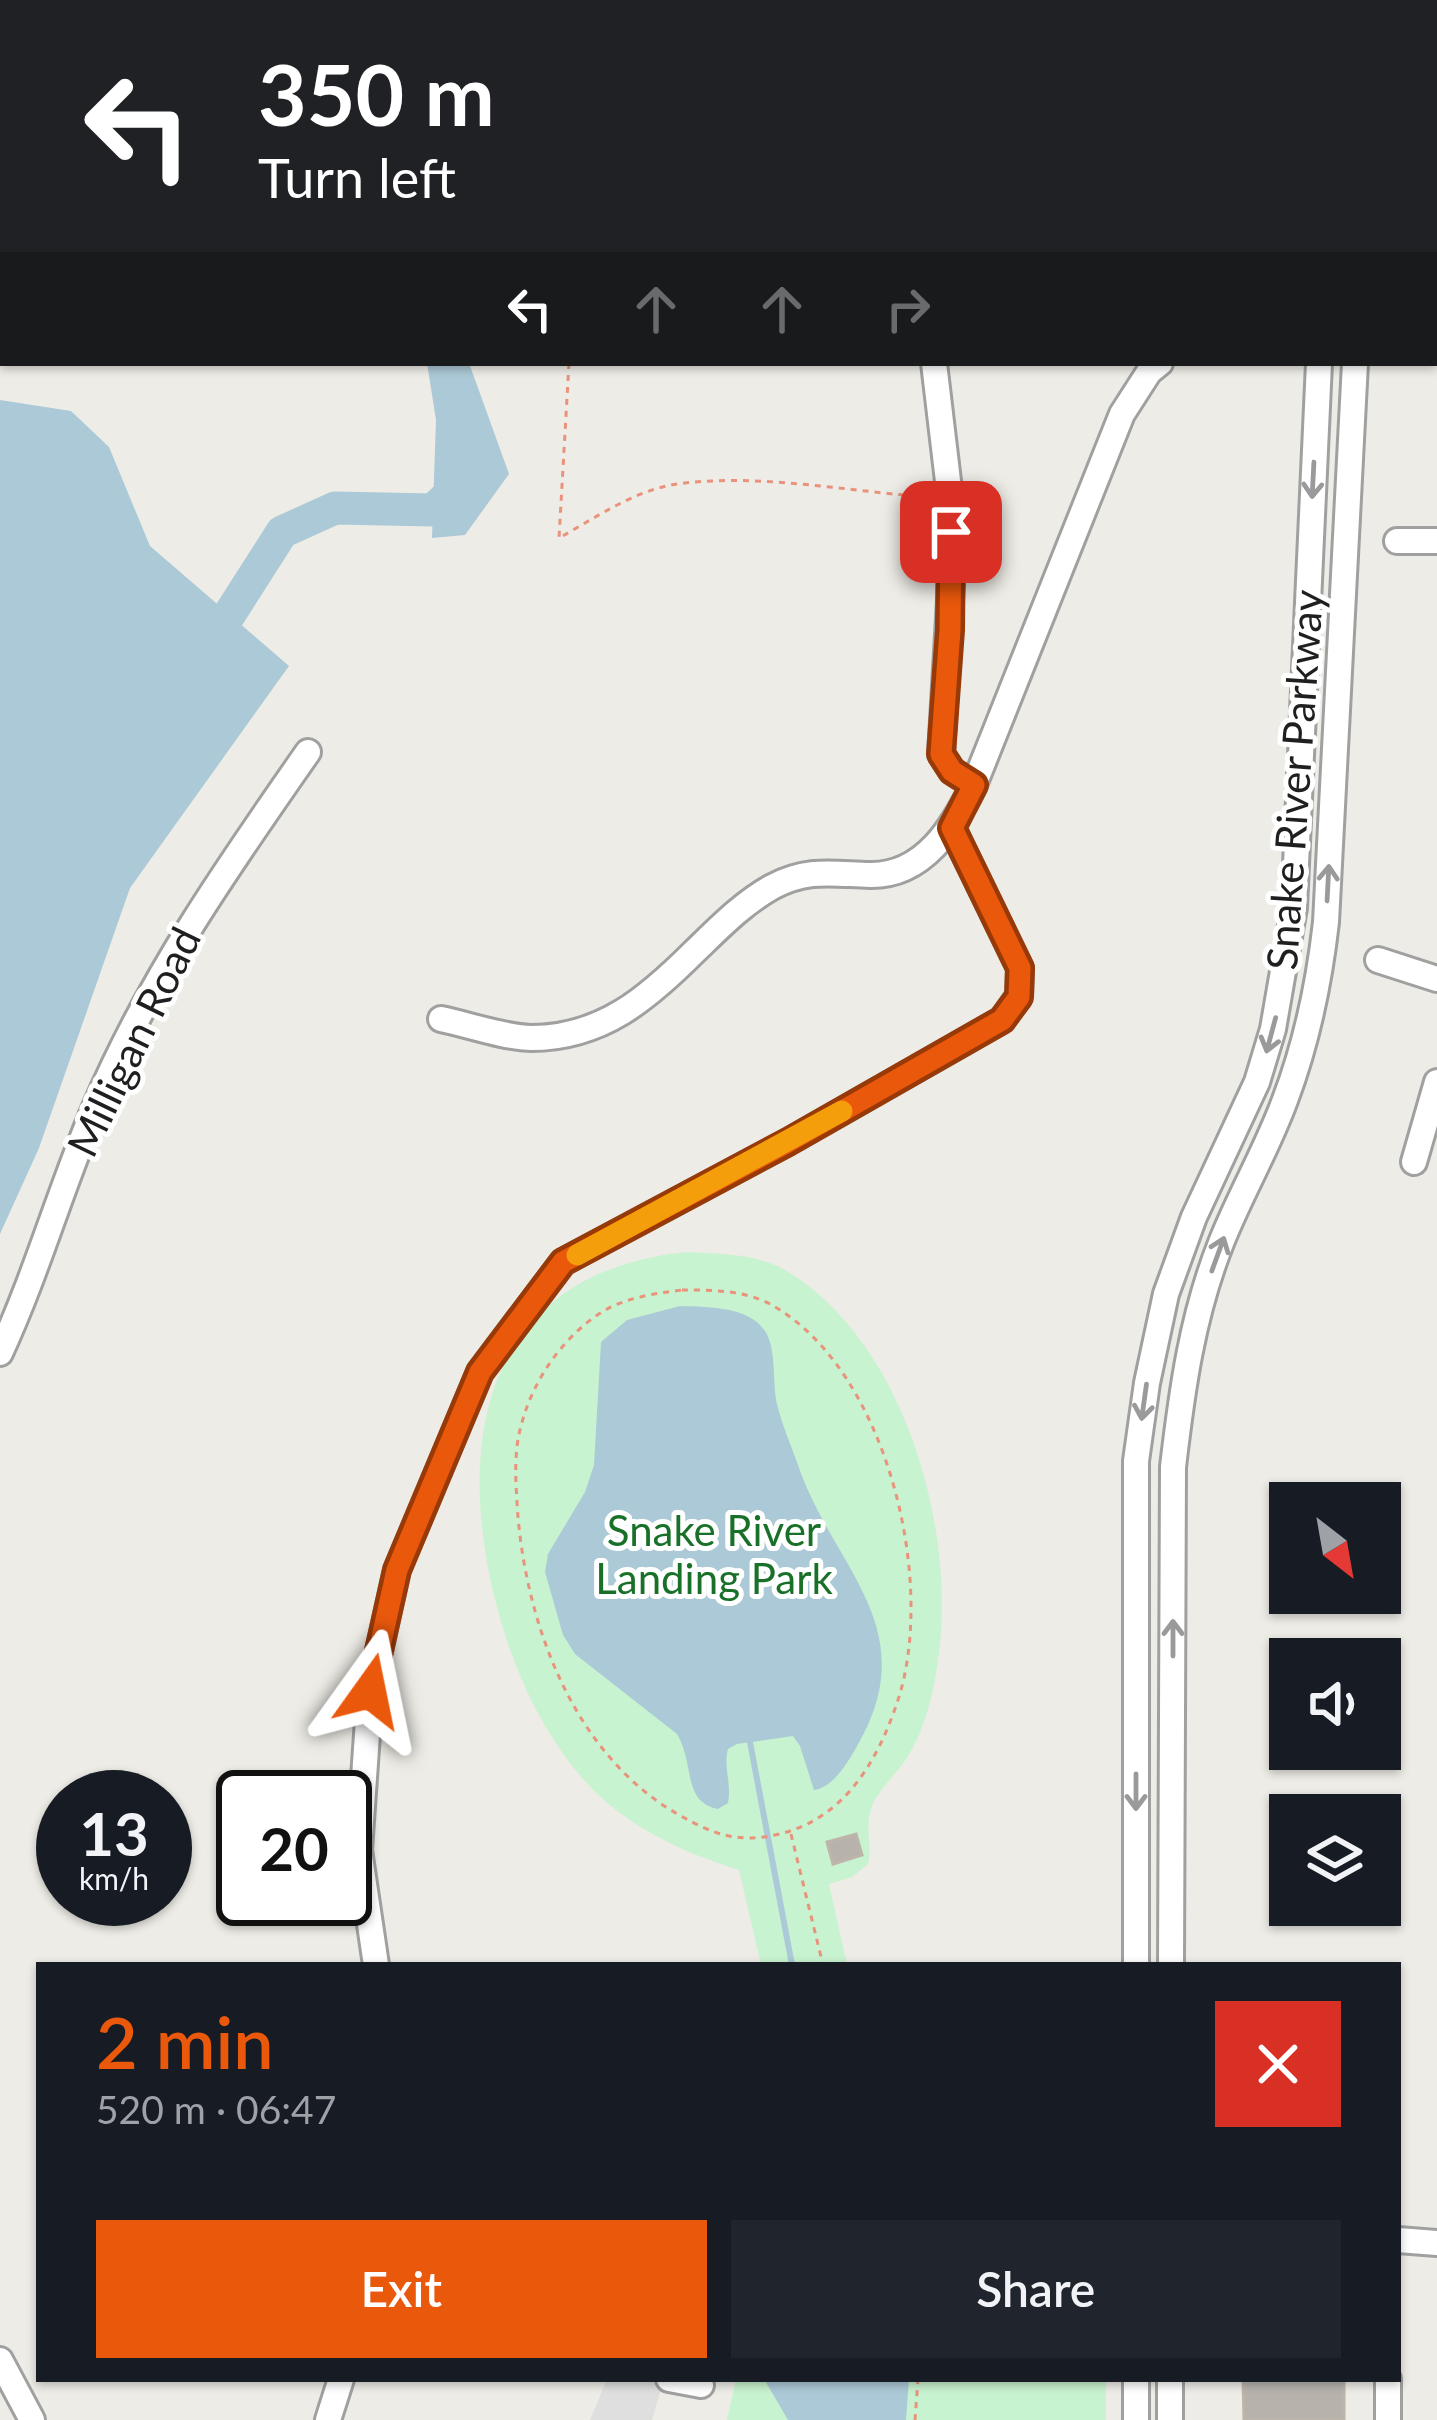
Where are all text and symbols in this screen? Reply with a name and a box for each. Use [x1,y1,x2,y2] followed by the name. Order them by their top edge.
[258,43,495,144] text: 350 m
[60,48,216,204] icon: left
[258,145,456,210] text: Turn left
[497,276,563,342] icon: left
[623,276,689,342] icon: ahead
[749,276,815,342] icon: ahead
[875,276,941,342] icon: right
[1301,460,1324,499] one-way arrow
[900,481,1002,583] pin
[918,499,984,565] icon: arrive
[1256,588,1332,972] street label: Snake River Parkway
[1317,864,1340,903] one-way arrow
[56,919,210,1164] street label: Milligan Road
[1258,1015,1280,1053] one-way arrow
[1209,1236,1230,1273] one-way arrow
[1132,1382,1155,1421] one-way arrow
[1269,1482,1401,1614] north arrow
[1269,1482,1401,1926] map controls
[595,1505,833,1603] park label: Snake River Landing Park
[1162,1619,1184,1658] one-way arrow
[307,1628,433,1754] position arrow
[1269,1638,1401,1770] button: sound
[216,1770,372,1926] speed limit sign: 20
[1125,1772,1147,1811] one-way arrow
[1269,1794,1401,1926] button: layers
[79,1797,149,1869] text: 13
[79,1860,149,1896] text: km/h
[96,1998,274,2084] text: 2 min
[1215,2001,1341,2127] button: close
[96,2086,336,2132] text: 520 m · 06:47
[96,2220,707,2358] button: Exit
[731,2220,1341,2358] button: Share

